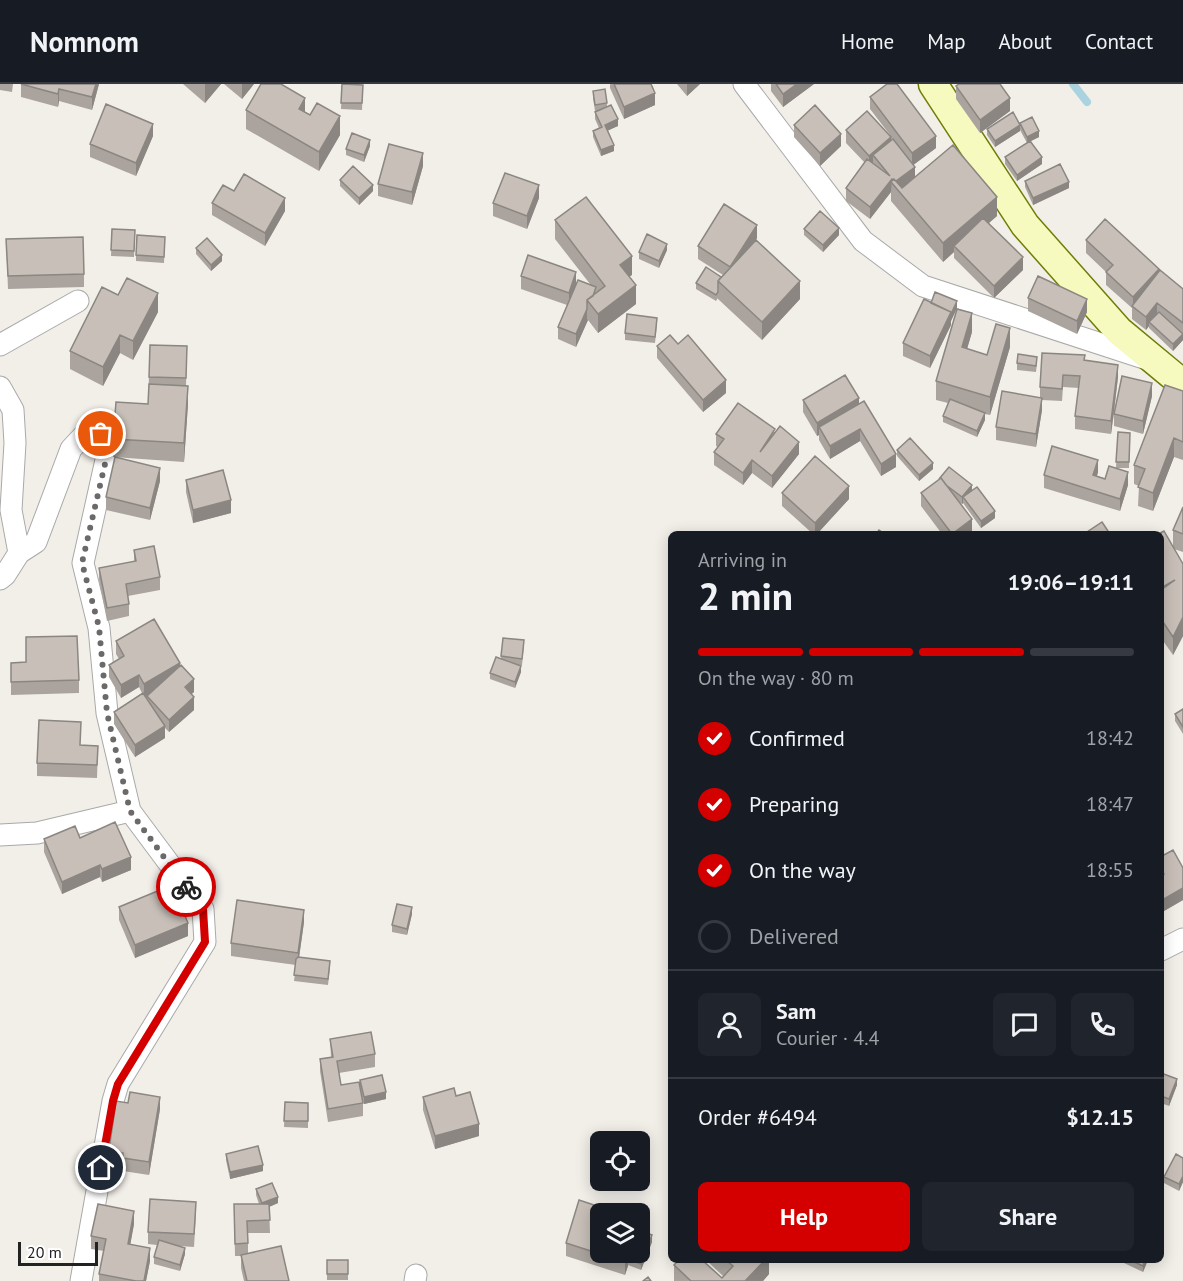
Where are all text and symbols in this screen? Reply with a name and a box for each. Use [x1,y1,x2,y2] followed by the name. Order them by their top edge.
[30,23,139,60] text: Nomnom
[841,28,894,55] text: Home
[927,28,966,55] text: Map
[999,28,1052,55] text: About
[1085,28,1153,55] text: Contact
[75,408,126,459] pin
[84,417,117,450] icon: bag
[698,547,787,573] text: Arriving in
[1008,568,1134,596] text: 19:06–19:11
[698,570,793,621] text: 2 min
[698,665,854,691] text: On the way · 80 m
[698,722,731,755] icon: check
[749,724,845,752] text: Confirmed
[1086,725,1134,751] text: 18:42
[698,788,731,821] icon: check
[749,790,839,818] text: Preparing
[1086,791,1134,817] text: 18:47
[698,854,731,887] icon: check
[749,856,856,884] text: On the way
[156,857,216,917] courier
[1086,857,1134,883] text: 18:55
[170,871,203,904] icon: bike
[749,922,839,950] text: Delivered
[698,993,761,1056] button: person
[993,993,1056,1056] button: chat
[1071,993,1134,1056] button: phone
[776,997,816,1025] text: Sam
[776,1025,879,1051] text: Courier · 4.4
[698,1103,817,1131] text: Order #6494
[1066,1103,1134,1131] text: $12.15
[590,1131,650,1263] map controls
[590,1131,650,1191] button: locate
[75,1142,126,1193] pin
[84,1151,117,1184] icon: home
[698,1182,910,1251] button: Help
[922,1182,1134,1251] button: Share
[590,1203,650,1263] button: layers
[18,1239,98,1266] scale bar
[27,1242,62,1262] text: 20 m

